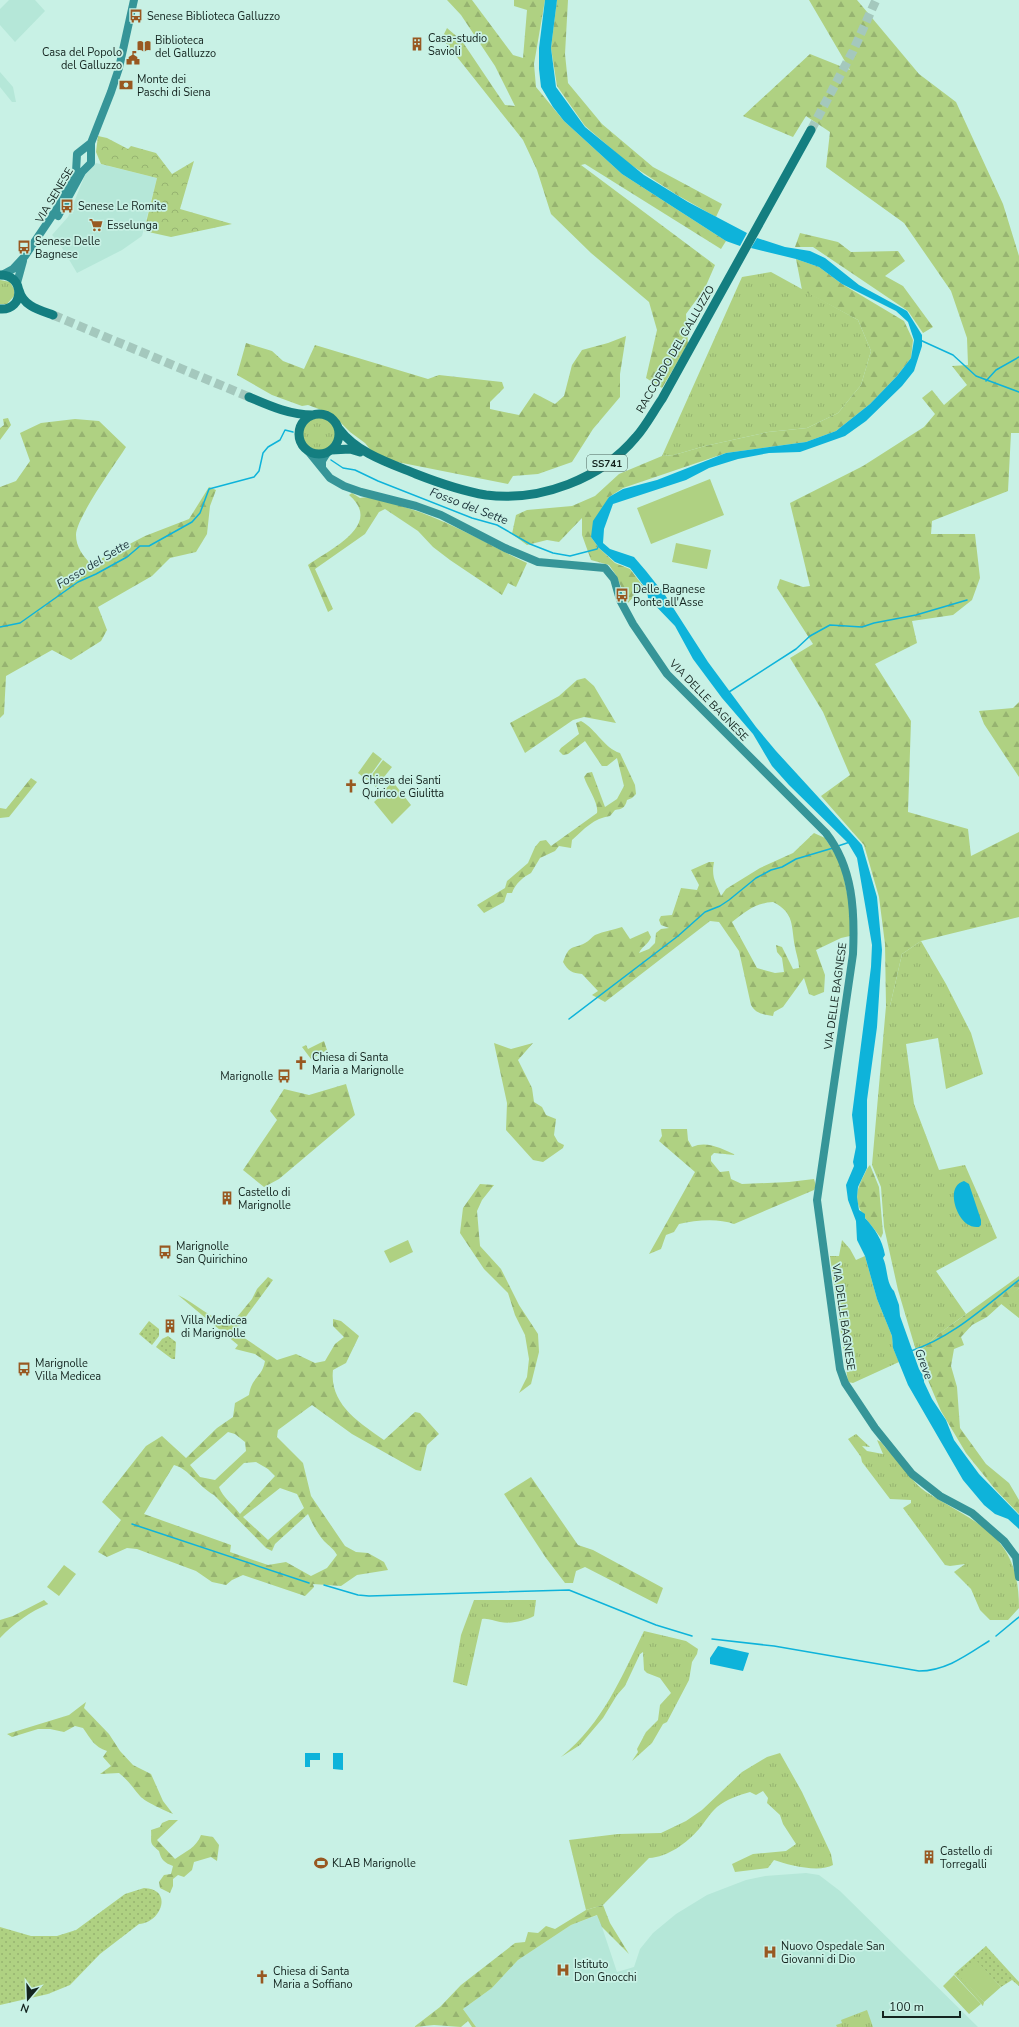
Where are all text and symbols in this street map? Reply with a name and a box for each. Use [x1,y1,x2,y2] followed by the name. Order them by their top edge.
[128,8,144,24] bus stop icon: Senese Biblioteca Galluzzo
[147,9,280,24] place label: Senese Biblioteca Galluzzo
[428,31,487,59] place label: Casa-studio Savioli
[155,33,216,61] place label: Biblioteca del Galluzzo
[409,36,425,52] building icon: Casa-studio Savioli
[136,38,152,54] library icon: Biblioteca del Galluzzo
[42,45,122,73] place label: Casa del Popolo del Galluzzo
[125,50,141,66] public building icon: Casa del Popolo del Galluzzo
[137,72,211,100] place label: Monte dei Paschi di Siena
[118,77,134,93] bank icon: Monte dei Paschi di Siena
[32,165,77,227] street label: VIA SENESE
[59,198,75,214] bus stop icon: Senese Le Romite
[78,199,166,214] place label: Senese Le Romite
[88,217,104,233] supermarket icon: Esselunga
[107,218,158,233] place label: Esselunga
[35,234,100,262] place label: Senese Delle Bagnese
[16,239,32,255] bus stop icon: Senese Delle Bagnese
[633,283,718,416] street label: RACCORDO DEL GALLUZZO
[587,455,627,471] road number: SS741
[428,484,511,528] water label: Fosso del Sette
[53,536,133,592] water label: Fosso del Sette
[633,582,705,610] place label: Delle Bagnese Ponte all'Asse
[614,587,630,603] bus stop icon: Delle Bagnese Ponte all'Asse
[665,656,751,744] street label: VIA DELLE BAGNESE
[362,773,444,801] place label: Chiesa dei Santi Quirico e Giulitta
[343,778,359,794] church icon: Chiesa dei Santi Quirico e Giulitta
[820,942,850,1052] street label: VIA DELLE BAGNESE
[312,1050,404,1078] place label: Chiesa di Santa Maria a Marignolle
[293,1055,309,1071] church icon: Chiesa di Santa Maria a Marignolle
[276,1068,292,1084] bus stop icon: Marignolle
[220,1069,273,1084] place label: Marignolle
[238,1185,291,1213] place label: Castello di Marignolle
[219,1190,235,1206] building icon: Castello di Marignolle
[176,1239,248,1267] place label: Marignolle San Quirichino
[157,1244,173,1260] bus stop icon: Marignolle San Quirichino
[828,1262,858,1372] street label: VIA DELLE BAGNESE
[180,1313,247,1341] place label: Villa Medicea di Marignolle
[162,1318,178,1334] building icon: Villa Medicea di Marignolle
[911,1346,937,1382] water label: Greve
[34,1356,101,1384] place label: Marignolle Villa Medicea
[16,1361,32,1377] bus stop icon: Marignolle Villa Medicea
[940,1844,992,1872] place label: Castello di Torregalli
[921,1849,937,1865] building icon: Castello di Torregalli
[313,1855,329,1871] sports icon: KLAB Marignolle
[332,1856,416,1871] place label: KLAB Marignolle
[781,1939,885,1967] place label: Nuovo Ospedale San Giovanni di Dio
[762,1944,778,1960] hospital icon: Nuovo Ospedale San Giovanni di Dio
[574,1957,637,1985] place label: Istituto Don Gnocchi
[555,1962,571,1978] hospital icon: Istituto Don Gnocchi
[273,1964,353,1992] place label: Chiesa di Santa Maria a Soffiano
[254,1969,270,1985] church icon: Chiesa di Santa Maria a Soffiano
[8,1979,48,2019] north arrow
[883,1993,960,2019] scale bar
[889,1999,924,2015] text: 100 m
[19,2000,31,2016] text: N

